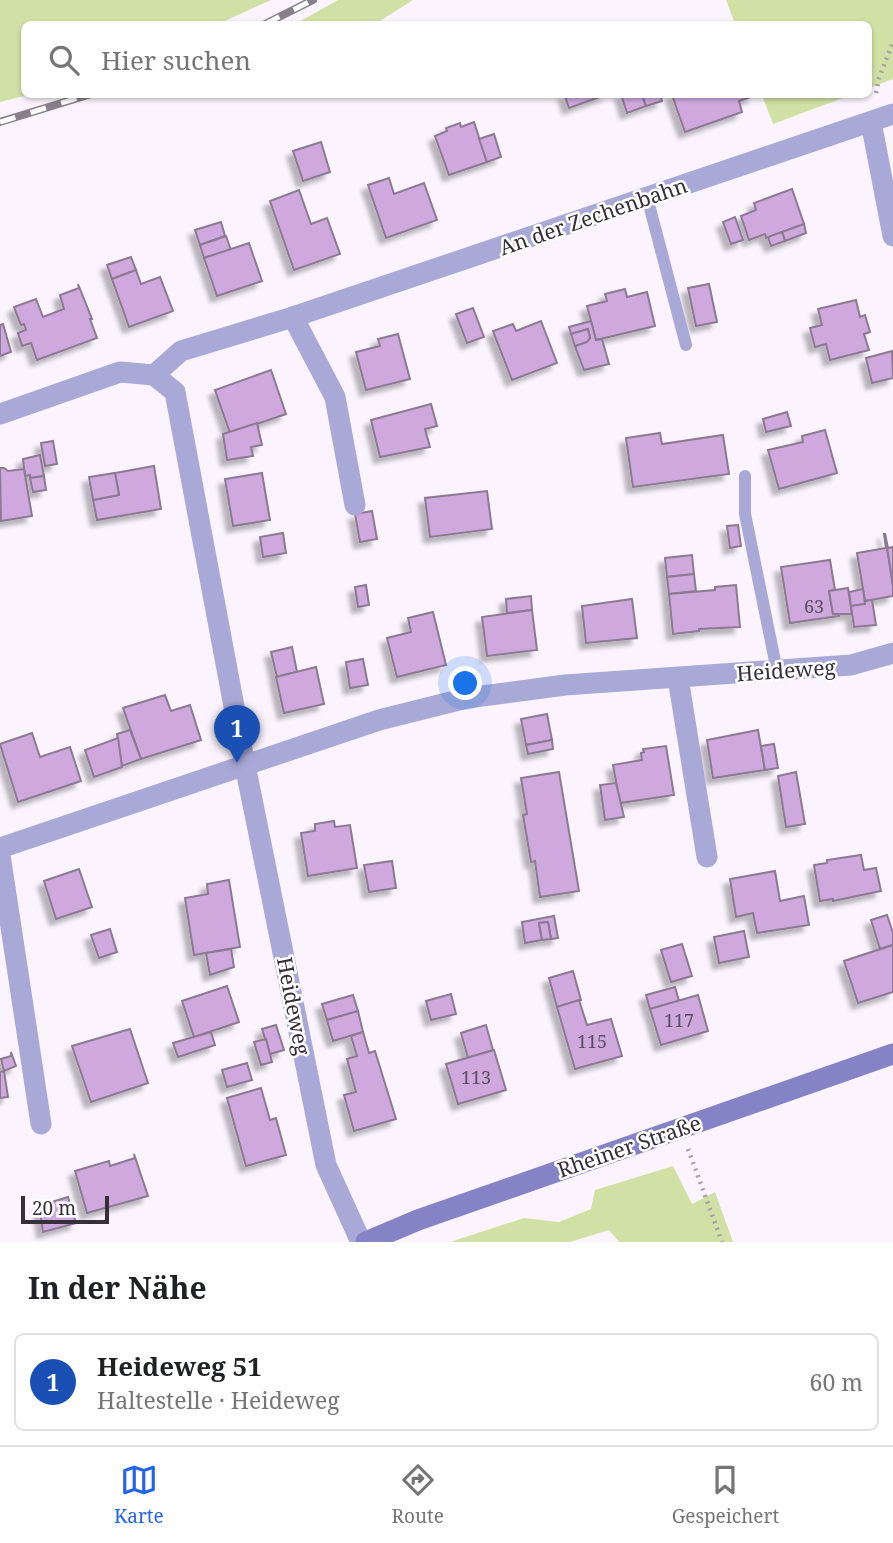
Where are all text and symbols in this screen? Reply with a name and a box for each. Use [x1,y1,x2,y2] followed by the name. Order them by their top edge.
[21,21,872,98] search box
[45,41,83,79] icon: search
[101,42,251,78] text: Hier suchen
[495,171,691,261] street label: An der Zechenbahn
[804,594,824,618] house number: 63
[735,653,837,687] street label: Heideweg
[448,666,482,700] your location
[214,705,260,763] pin: 1
[271,955,317,1058] street label: Heideweg
[664,1008,694,1032] house number: 117
[577,1029,607,1053] house number: 115
[461,1065,491,1089] house number: 113
[553,1108,705,1184] street label: Rheiner Straße
[21,1193,108,1225] scale bar
[32,1195,76,1221] text: 20 m
[28,1267,207,1308] text: In der Nähe
[97,1348,262,1384] text: Heideweg 51
[47,1366,60,1398] text: 1
[810,1366,863,1398] text: 60 m
[97,1384,340,1416] text: Haltestelle · Heideweg
[114,1461,164,1529] tab: Karte
[392,1461,444,1529] tab: Route
[672,1461,779,1529] tab: Gespeichert

